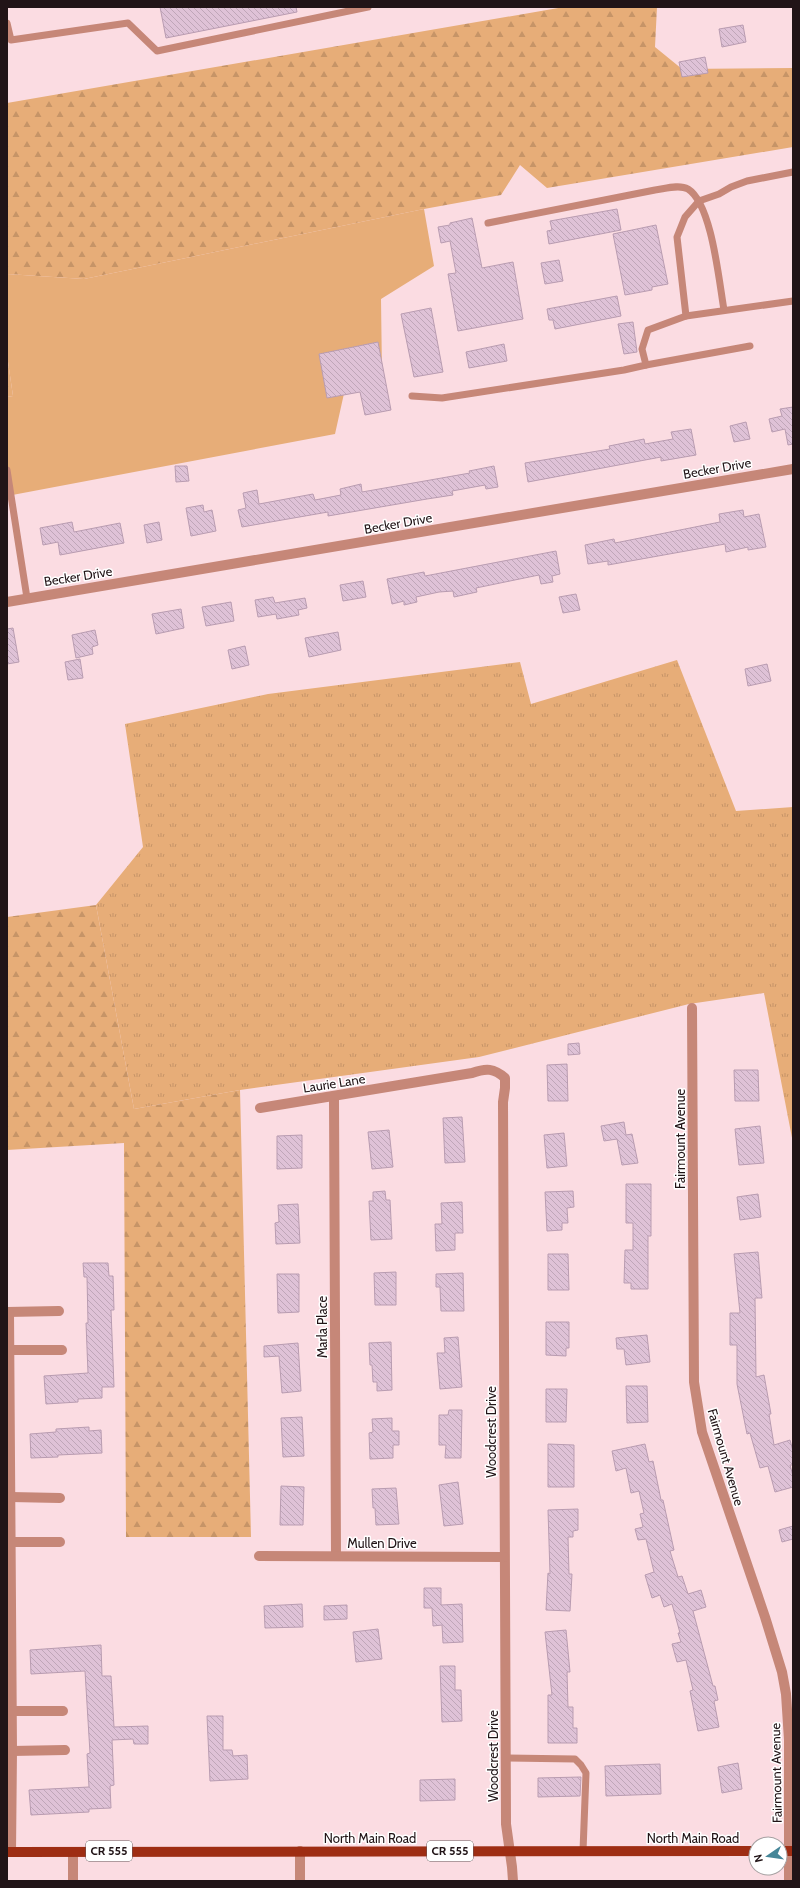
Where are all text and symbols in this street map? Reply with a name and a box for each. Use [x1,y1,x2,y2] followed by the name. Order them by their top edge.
[682,454,753,482] street label: Becker Drive
[363,509,434,537] street label: Becker Drive
[43,563,114,589] street label: Becker Drive
[302,1070,367,1096] street label: Laurie Lane
[672,1089,688,1189] street label: Fairmount Avenue
[314,1296,330,1358] street label: Marla Place
[483,1386,499,1478] street label: Woodcrest Drive
[704,1407,748,1508] street label: Fairmount Avenue
[347,1535,417,1551] street label: Mullen Drive
[485,1710,501,1802] street label: Woodcrest Drive
[767,1722,785,1823] street label: Fairmount Avenue
[324,1830,416,1846] street label: North Main Road
[647,1830,739,1846] street label: North Main Road
[748,1836,788,1876] north arrow
[86,1841,132,1861] road number: CR 555
[427,1841,473,1861] road number: CR 555
[751,1853,766,1864] text: N

